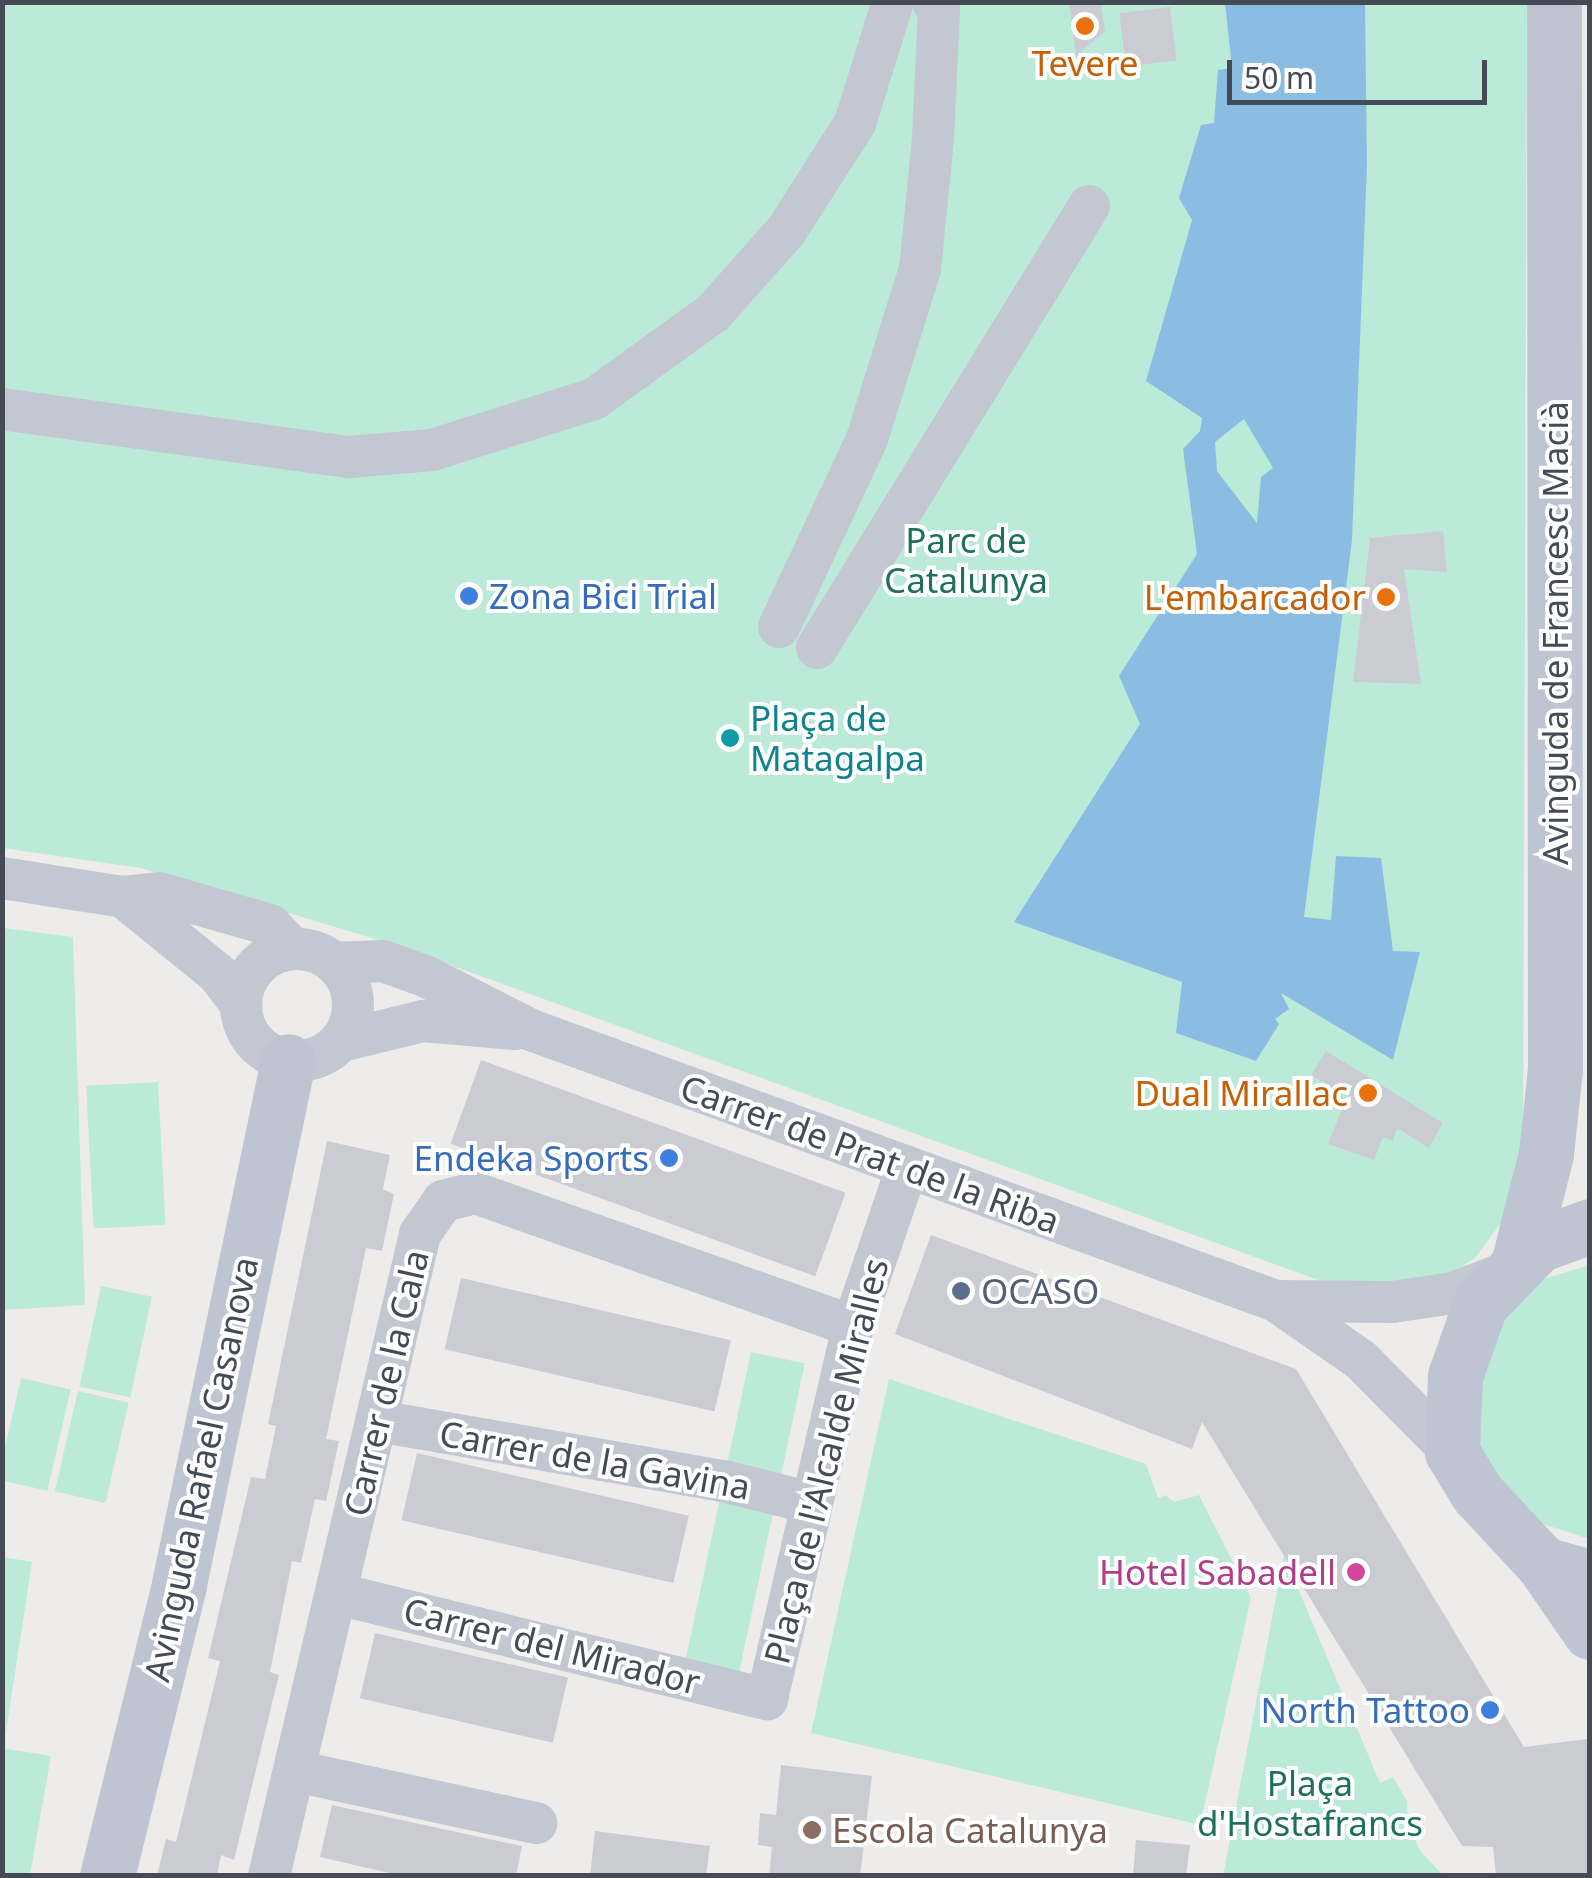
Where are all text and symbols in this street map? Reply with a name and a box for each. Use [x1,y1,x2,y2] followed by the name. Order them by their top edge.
[1074,15,1096,37] marker: Tevere
[1232,40,1492,102] scale bar
[1031,42,1139,84] place label: Tevere
[1244,57,1314,98] text: 50 m
[1534,401,1576,865] street label: Avinguda de Francesc Macià
[884,519,1048,601] park label: Parc de Catalunya
[489,575,717,617] place label: Zona Bici Trial
[1144,576,1366,618] place label: L'embarcador
[458,585,480,607] marker: Zona Bici Trial
[1375,586,1397,608] marker: L'embarcador
[750,697,925,779] place label: Plaça de Matagalpa
[719,727,741,749] marker: Plaça de Matagalpa
[675,1066,1065,1242] street label: Carrer de Prat de la Riba
[1134,1072,1348,1114] place label: Dual Mirallac
[1357,1082,1379,1104] marker: Dual Mirallac
[413,1137,649,1179] place label: Endeka Sports
[658,1147,680,1169] marker: Endeka Sports
[335,1246,437,1520] street label: Carrer de la Cala
[135,1253,267,1685] street label: Avinguda Rafael Casanova
[755,1254,897,1668] street label: Plaça de l'Alcalde Miralles
[981,1270,1099,1312] place label: OCASO
[950,1280,972,1302] marker: OCASO
[436,1412,754,1508] street label: Carrer de la Gavina
[1099,1551,1336,1593] place label: Hotel Sabadell
[1345,1561,1367,1583] marker: Hotel Sabadell
[399,1589,705,1703] street label: Carrer del Mirador
[1260,1689,1470,1731] place label: North Tattoo
[1479,1699,1501,1721] marker: North Tattoo
[1197,1762,1423,1844] park label: Plaça d'Hostafrancs
[832,1809,1108,1851] place label: Escola Catalunya
[801,1819,823,1841] marker: Escola Catalunya

